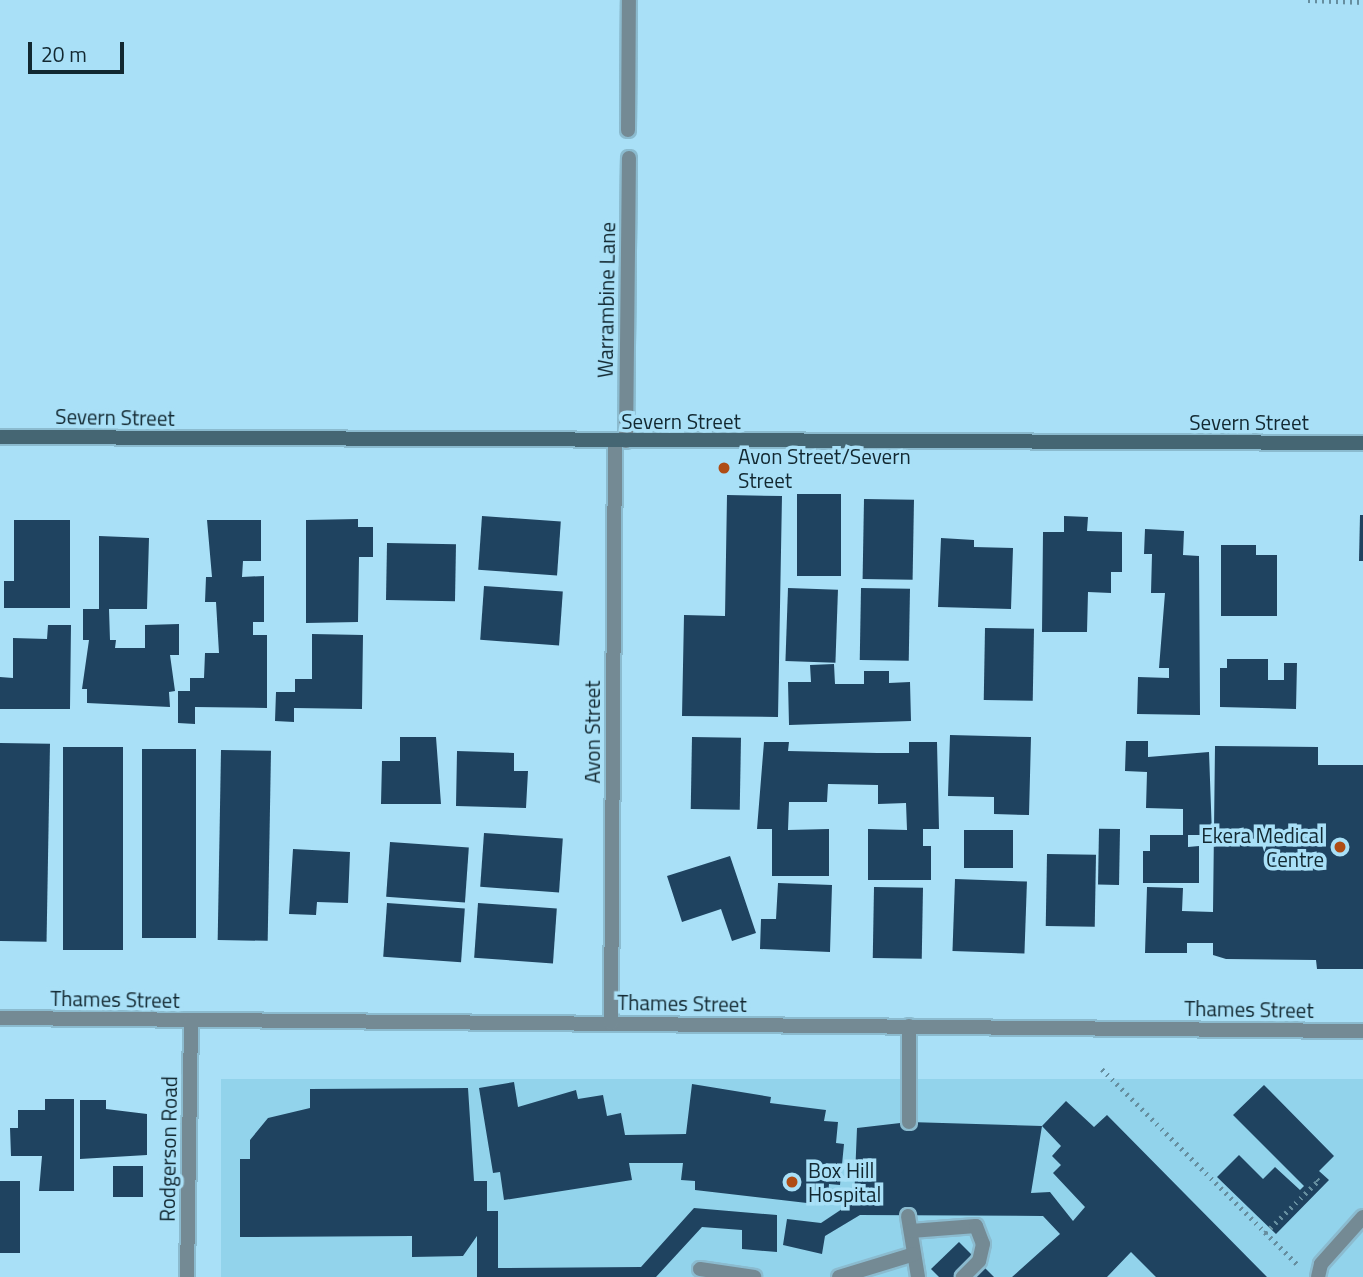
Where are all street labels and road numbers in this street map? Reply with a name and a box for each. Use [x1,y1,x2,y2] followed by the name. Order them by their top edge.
[592,222,620,378] street label: Warrambine Lane
[55,403,175,431] street label: Severn Street
[621,408,741,434] street label: Severn Street
[1189,409,1309,435] street label: Severn Street
[579,680,605,784] street label: Avon Street
[50,985,180,1013] street label: Thames Street
[617,989,747,1017] street label: Thames Street
[1184,995,1314,1023] street label: Thames Street
[154,1076,182,1222] street label: Rodgerson Road

